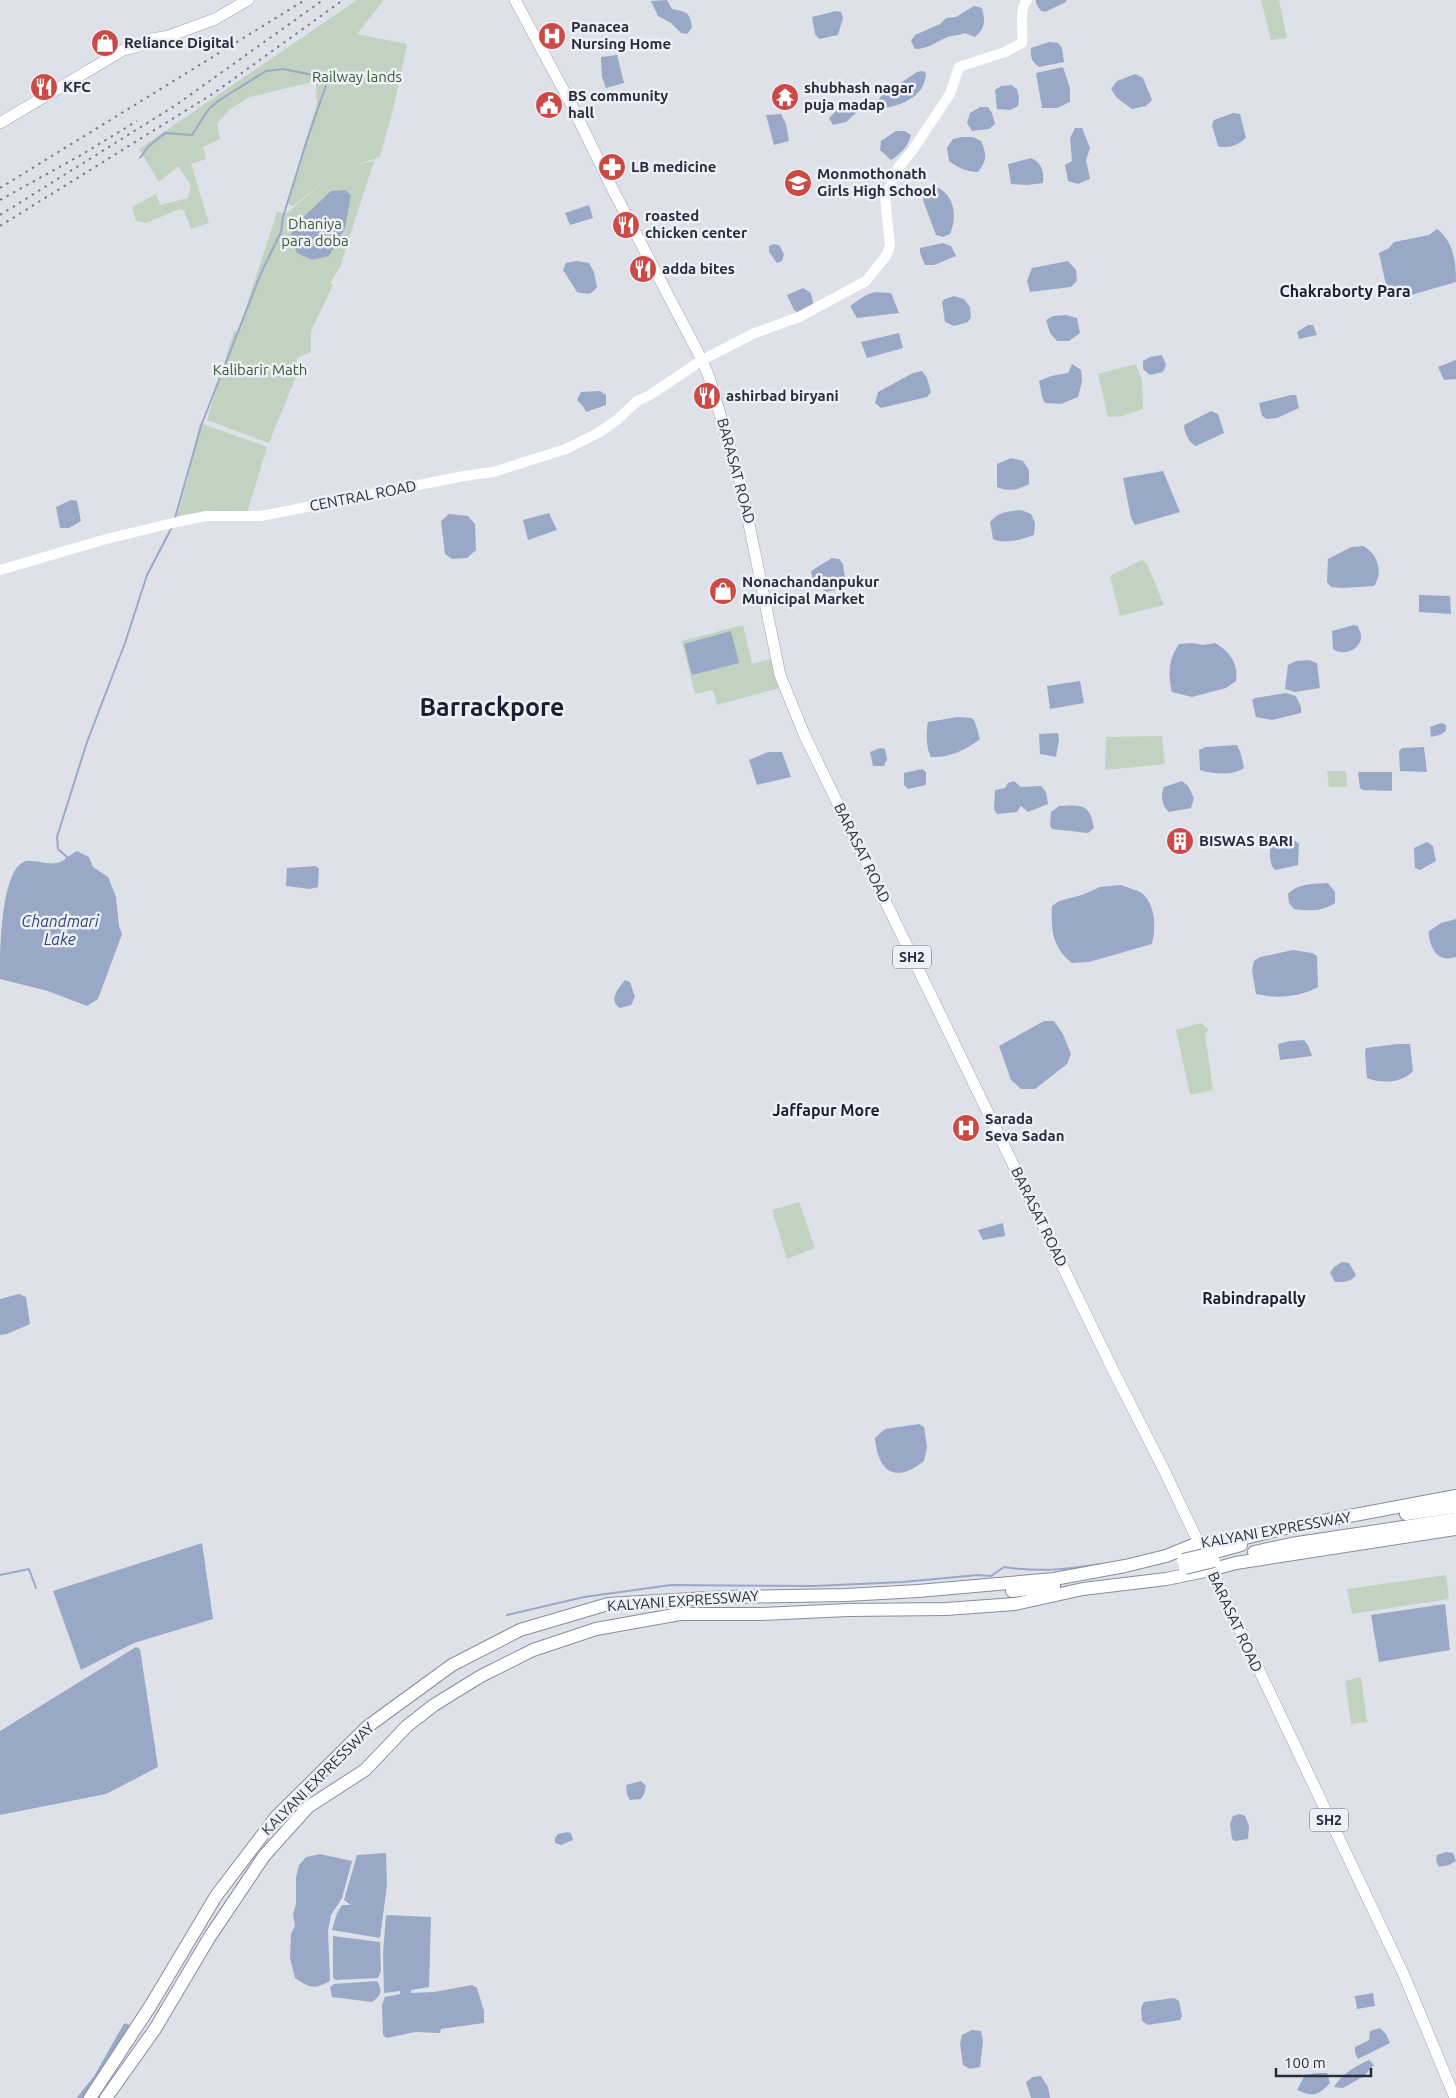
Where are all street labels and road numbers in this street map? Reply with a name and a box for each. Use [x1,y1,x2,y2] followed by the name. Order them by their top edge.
[714,416,759,526] street label: BARASAT ROAD
[308,477,418,514] street label: CENTRAL ROAD
[831,800,894,905] street label: BARASAT ROAD
[893,946,931,969] road number: SH2
[1008,1164,1071,1269] street label: BARASAT ROAD
[1200,1508,1353,1551] street label: KALYANI EXPRESSWAY
[1205,1569,1266,1675] street label: BARASAT ROAD
[607,1587,760,1614] street label: KALYANI EXPRESSWAY
[258,1719,378,1838] street label: KALYANI EXPRESSWAY
[1310,1808,1348,1832] road number: SH2

